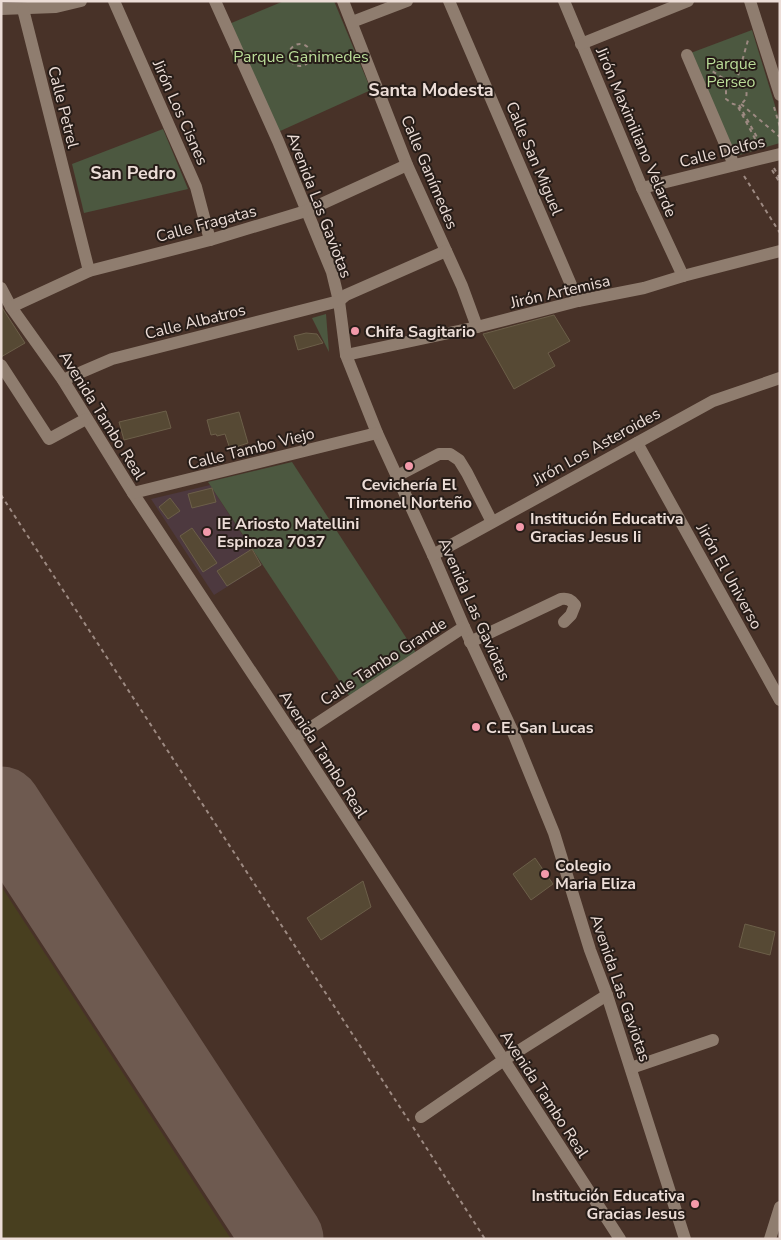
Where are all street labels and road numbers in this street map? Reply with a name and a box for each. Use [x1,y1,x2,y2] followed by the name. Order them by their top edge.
[590,43,682,221] street label: Jirón Maximiliano Velarde
[147,55,213,169] street label: Jirón Los Cisnes
[42,64,84,151] street label: Calle Petrel
[500,98,568,219] street label: Calle San Miguel
[395,112,463,233] street label: Calle Ganímedes
[281,129,357,281] street label: Avenida Las Gaviotas
[677,131,767,173] street label: Calle Delfos
[153,200,259,248] street label: Calle Fragatas
[507,270,612,314] street label: Jirón Artemisa
[143,299,248,345] street label: Calle Albatros
[54,347,151,484] street label: Avenida Tambo Real
[528,403,664,492] street label: Jirón Los Asteroides
[186,423,317,475] street label: Calle Tambo Viejo
[690,519,767,634] street label: Jirón El Universo
[433,535,515,684] street label: Avenida Las Gaviotas
[316,613,451,711] street label: Calle Tambo Grande
[274,687,373,823] street label: Avenida Tambo Real
[585,912,656,1065] street label: Avenida Las Gaviotas
[495,1027,594,1163] street label: Avenida Tambo Real

